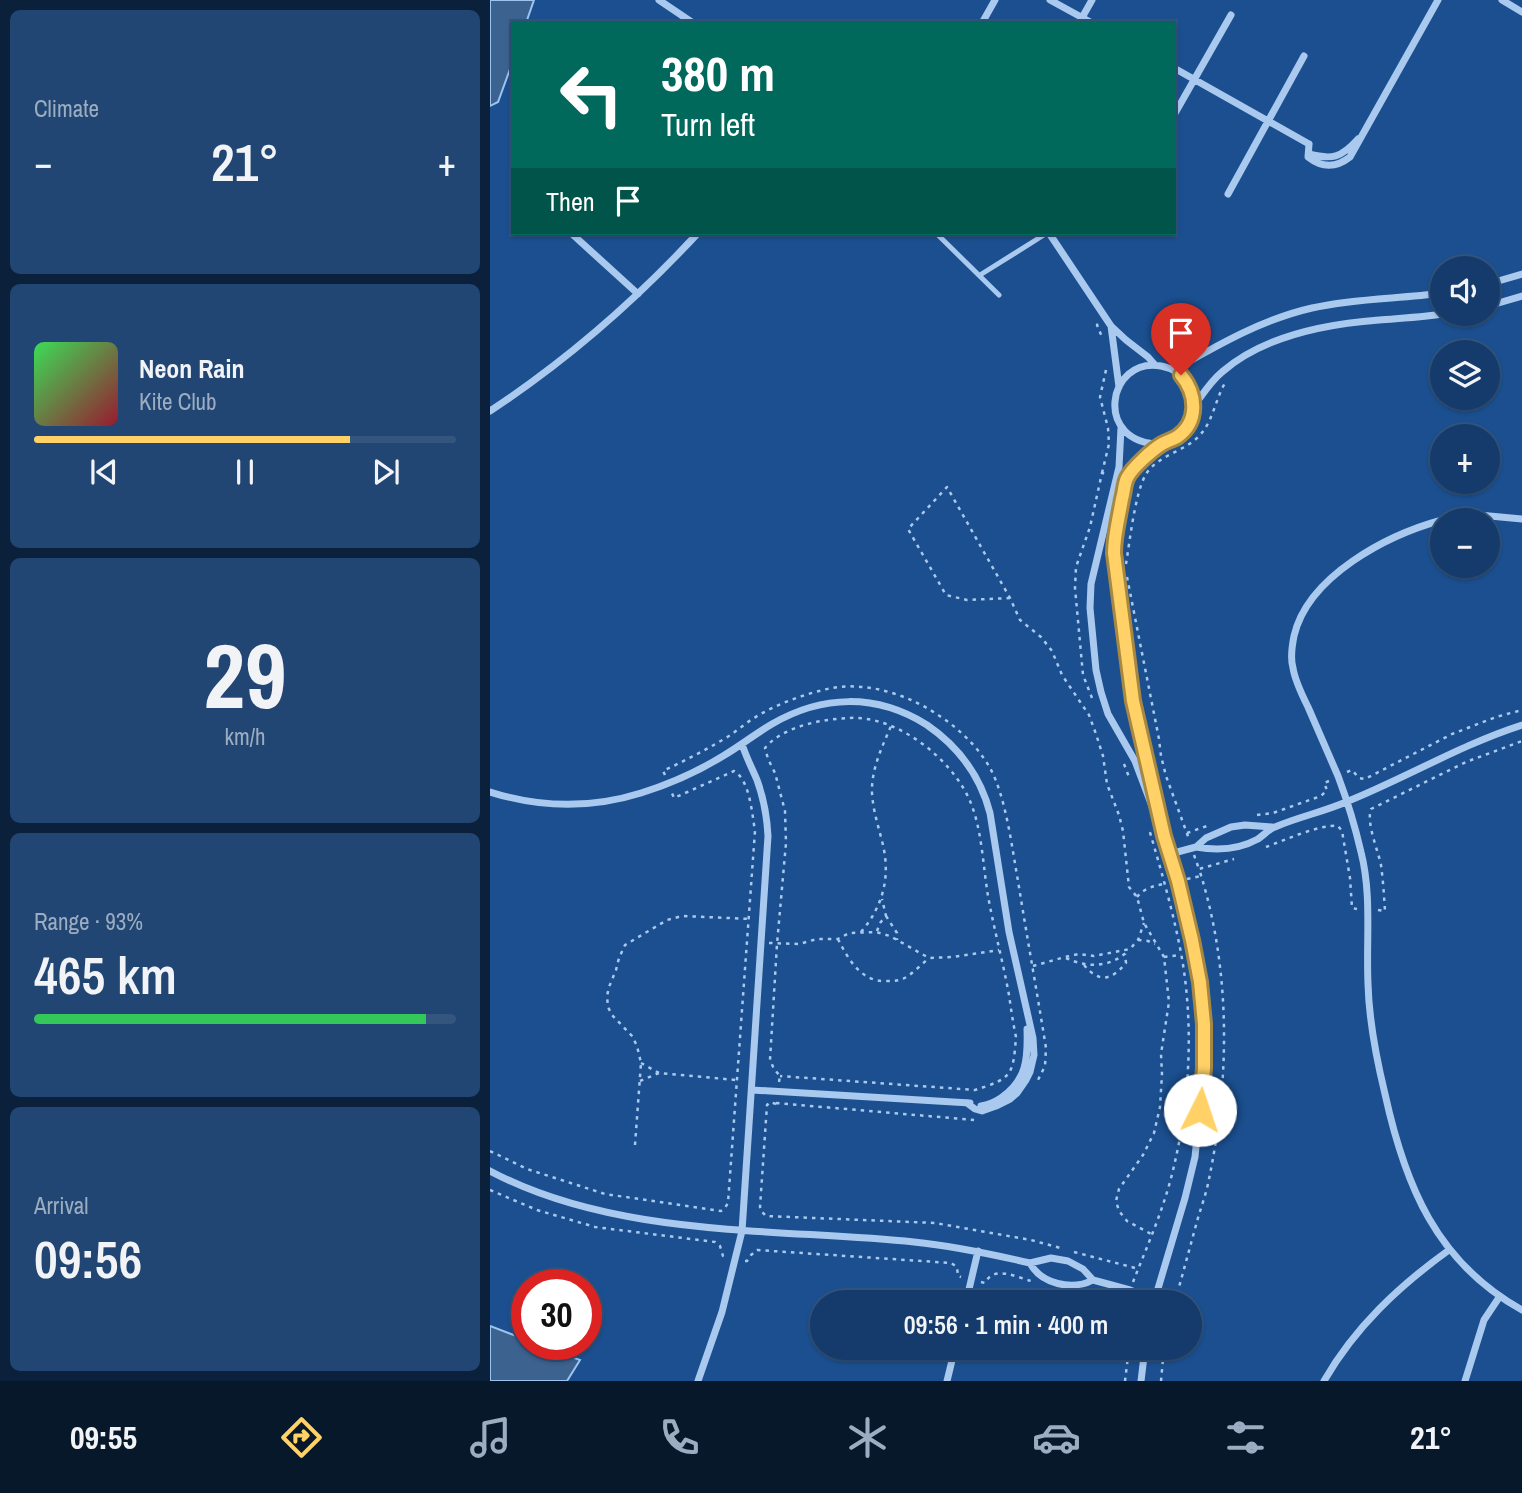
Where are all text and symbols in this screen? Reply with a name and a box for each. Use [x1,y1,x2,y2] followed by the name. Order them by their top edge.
[661,40,775,106] text: 380 m
[546,49,637,140] icon: left
[34,93,99,124] text: Climate
[661,103,755,146] text: Turn left
[211,127,279,197] text: 21°
[34,137,52,188] text: −
[438,137,456,188] text: +
[609,182,647,220] icon: arrive
[546,184,595,219] text: Then
[1430,256,1500,578] map controls
[1430,256,1500,326] button: sound
[1151,303,1211,375] pin
[1162,314,1200,352] icon: arrive
[1430,340,1500,410] button: layers
[139,351,244,386] text: Neon Rain
[139,386,217,417] text: Kite Club
[1430,424,1500,494] button: +
[85,453,123,491] icon: previous
[226,453,264,491] icon: pause
[367,453,405,491] icon: next
[1430,508,1500,578] button: −
[204,614,287,736] text: 29
[225,721,265,752] text: km/h
[34,906,143,937] text: Range · 93%
[34,940,177,1010] text: 465 km
[1163,1073,1237,1147] position arrow
[34,1190,89,1221] text: Arrival
[34,1224,142,1294] text: 09:56
[511,1269,602,1360] speed limit sign: 30
[904,1307,1108,1342] text: 09:56 · 1 min · 400 m
[277,1413,326,1462] icon: directions
[466,1413,515,1462] icon: music
[655,1413,704,1462] icon: phone
[843,1413,892,1462] icon: climate
[1032,1413,1081,1462] icon: car
[1221,1413,1270,1462] icon: filters
[70,1416,137,1459] text: 09:55
[1410,1416,1452,1459] text: 21°

